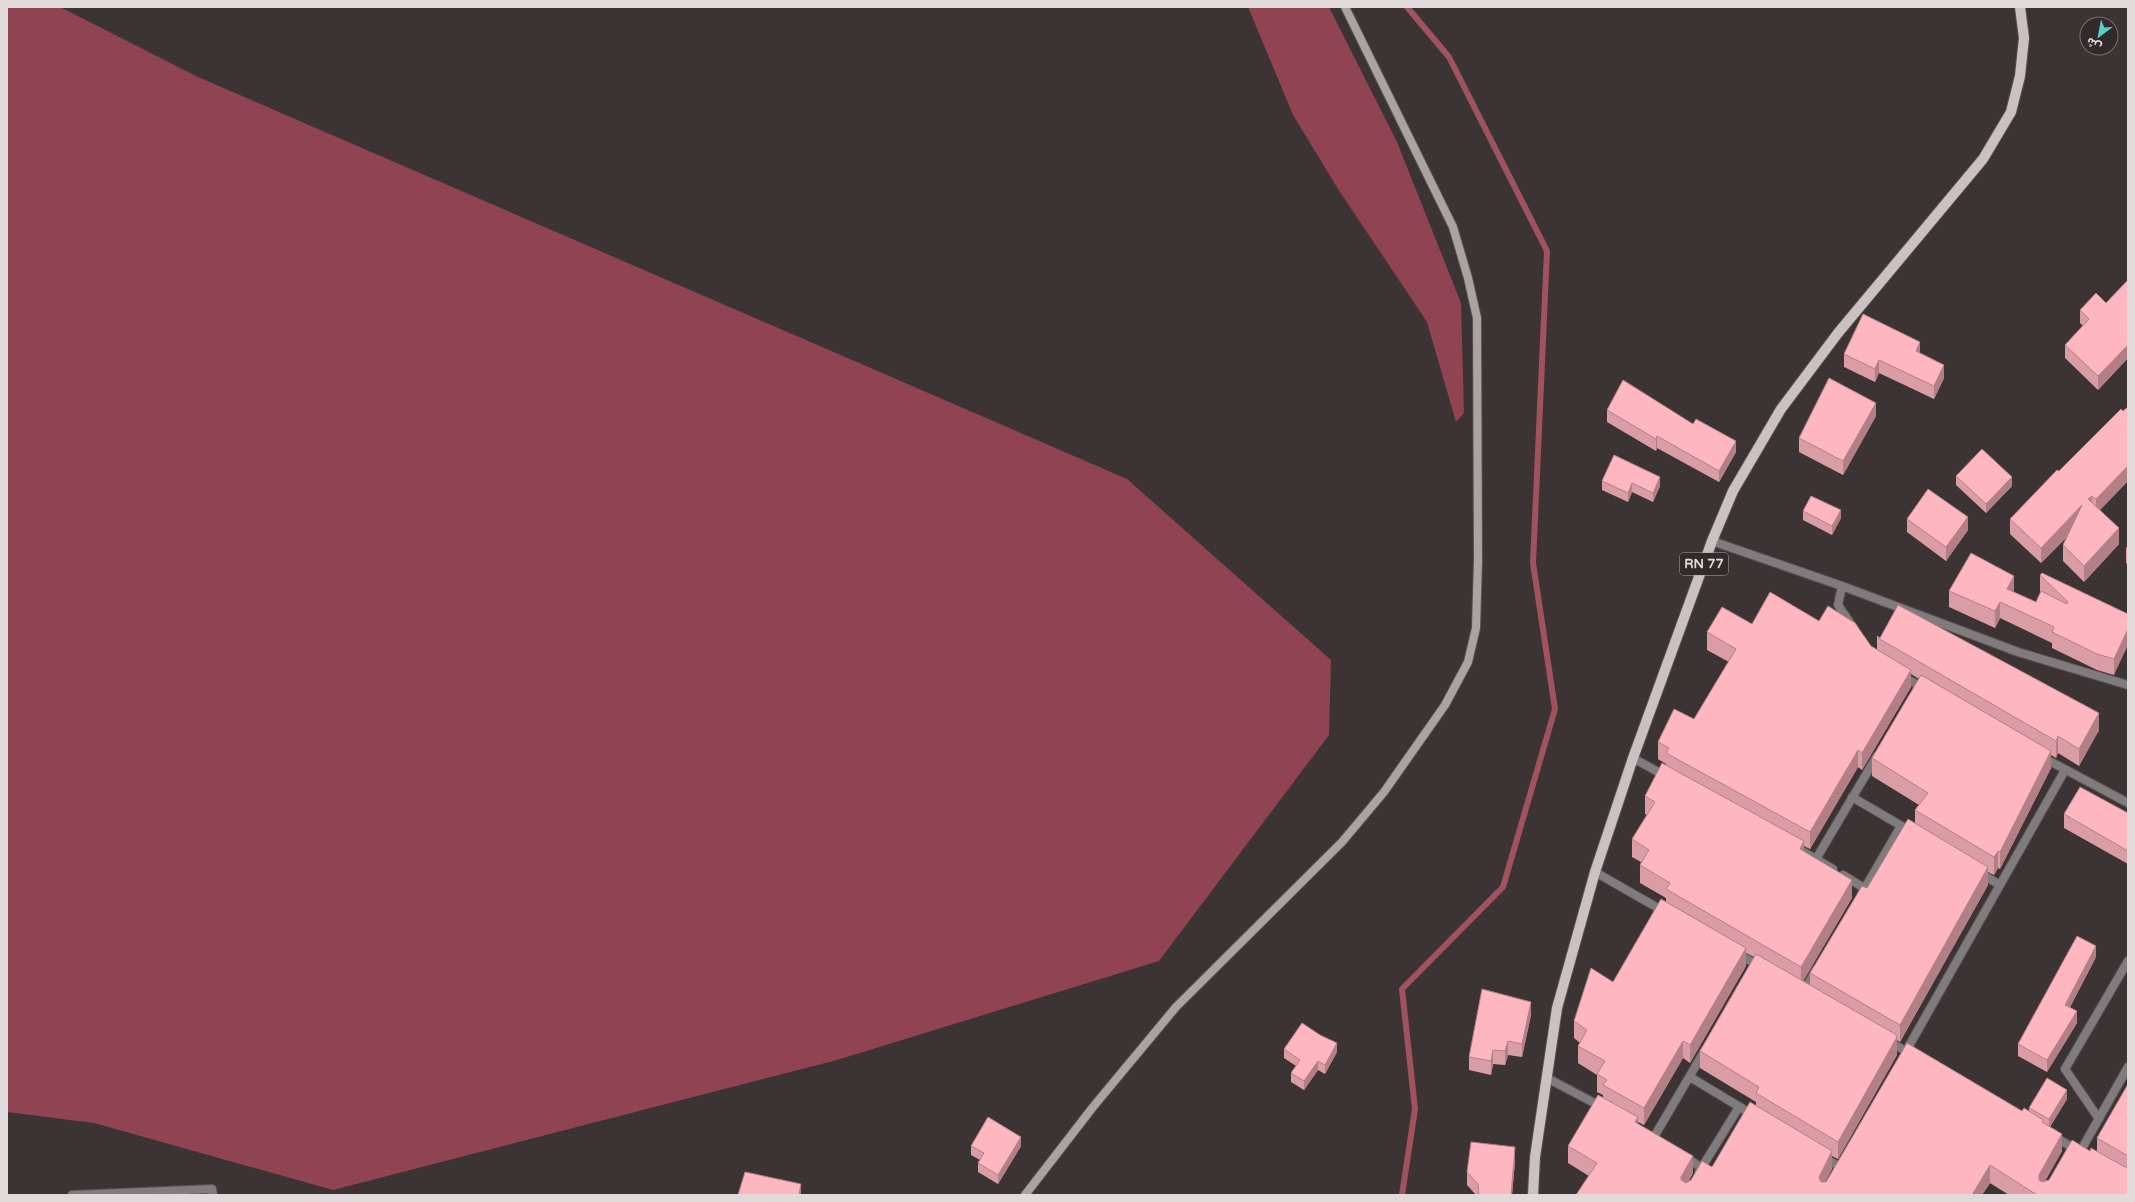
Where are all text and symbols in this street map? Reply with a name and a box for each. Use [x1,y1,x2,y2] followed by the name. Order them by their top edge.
[2079,16,2119,56] north arrow
[2084,35,2104,54] text: ش
[1680,553,1728,575] road number: RN 77

